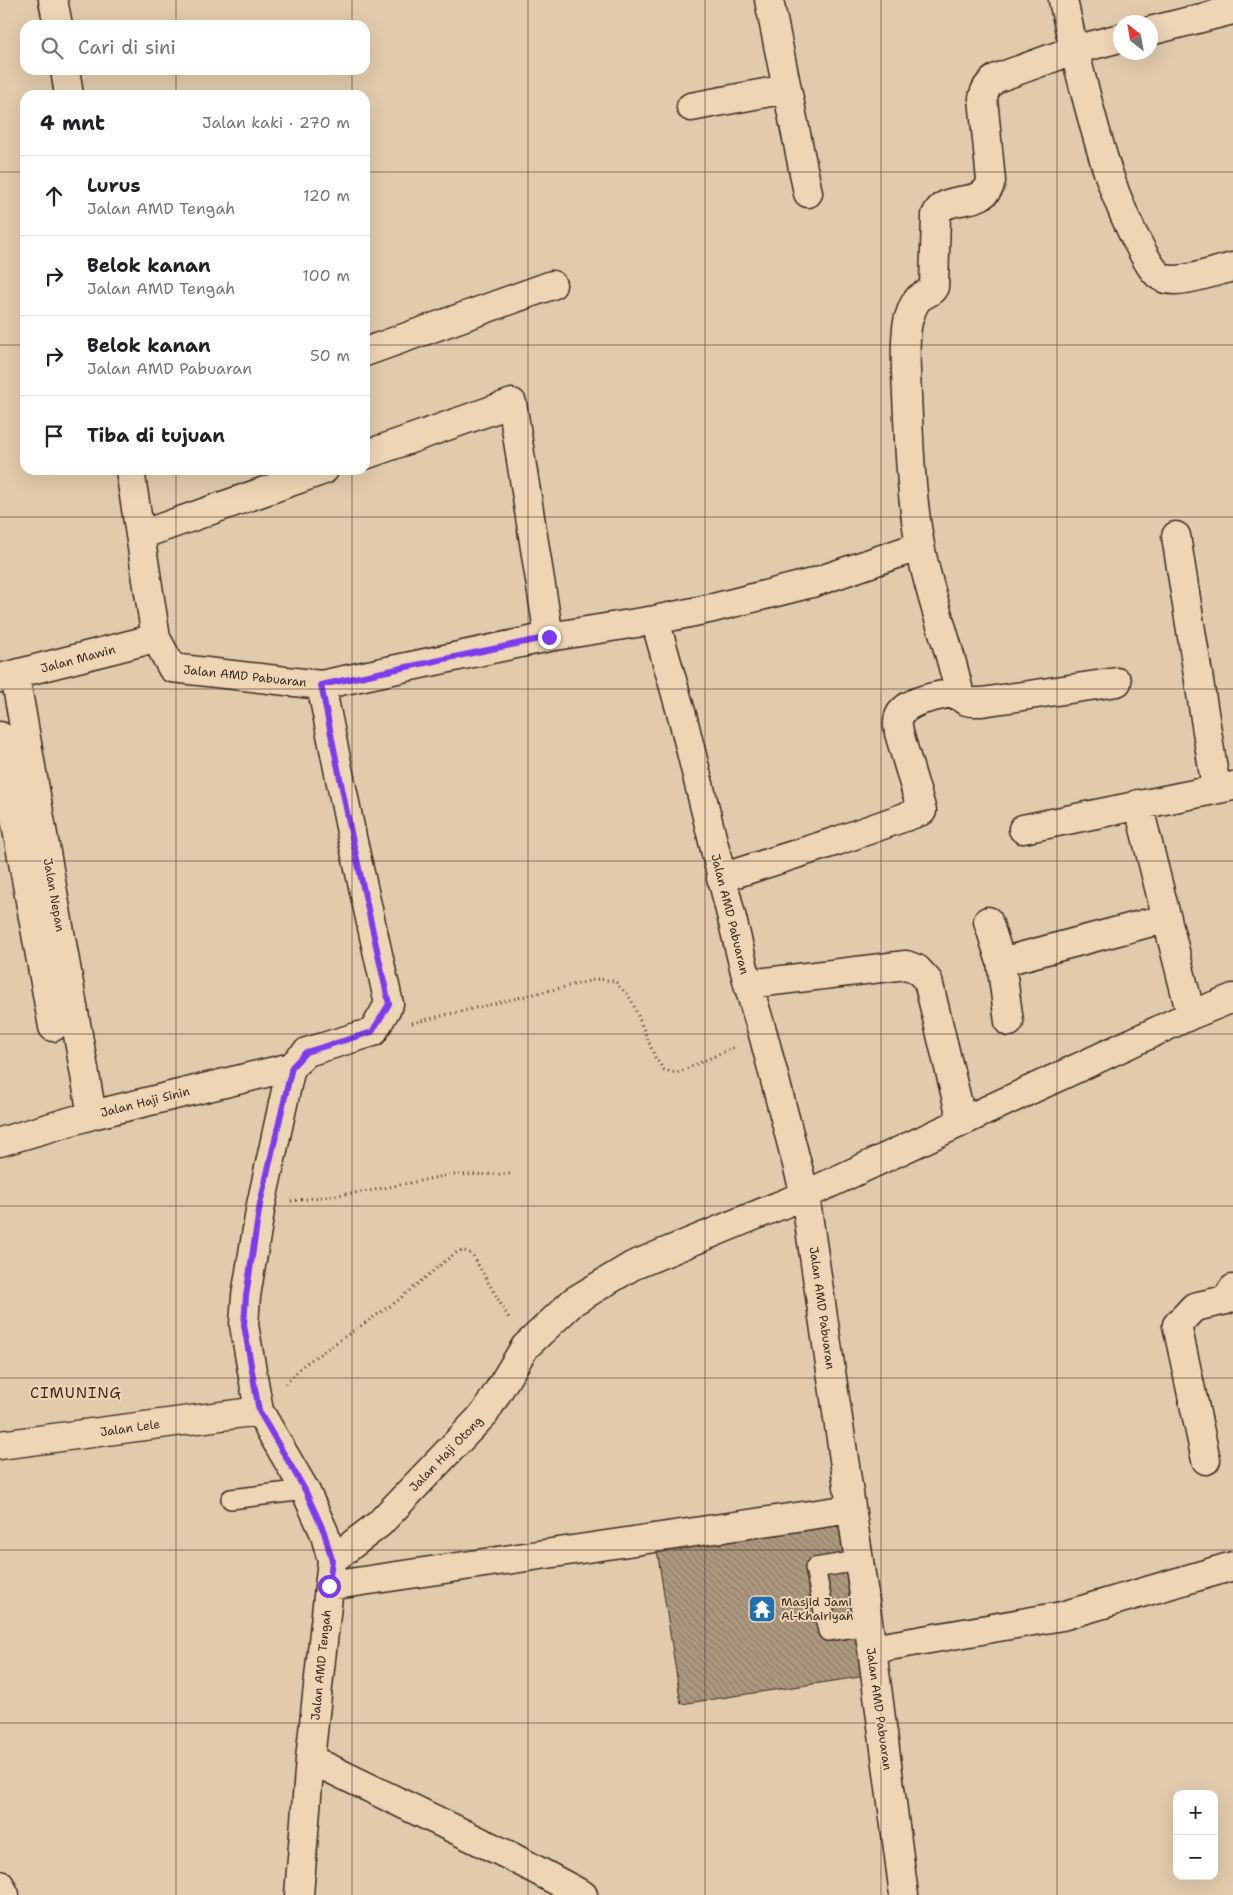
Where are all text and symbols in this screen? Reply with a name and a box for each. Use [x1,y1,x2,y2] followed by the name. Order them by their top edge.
[1113,15,1158,60] north arrow
[20,20,370,75] search box
[38,34,66,62] icon: search
[78,35,176,60] text: Cari di sini
[40,109,105,137] text: 4 mnt
[202,112,350,133] text: Jalan kaki · 270 m
[87,173,141,198] text: Lurus
[40,182,68,210] icon: ahead
[303,185,350,206] text: 120 m
[87,198,235,219] text: Jalan AMD Tengah
[87,253,211,278] text: Belok kanan
[40,262,68,290] icon: right
[302,265,350,286] text: 100 m
[87,278,235,299] text: Jalan AMD Tengah
[87,333,211,358] text: Belok kanan
[40,342,68,370] icon: right
[310,345,350,366] text: 50 m
[87,358,252,379] text: Jalan AMD Pabuaran
[40,422,68,450] icon: arrive
[87,423,225,448] text: Tiba di tujuan
[538,626,561,649] route end
[39,641,117,677] street label: Jalan Mawin
[183,662,307,690] street label: Jalan AMD Pabuaran
[707,852,753,976] street label: Jalan AMD Pabuaran
[40,857,68,933] street label: Jalan Nepan
[99,1083,191,1121] street label: Jalan Haji Sinin
[805,1246,839,1370] street label: Jalan AMD Pabuaran
[30,1383,122,1403] district label: CIMUNING
[406,1413,486,1495] street label: Jalan Haji Otong
[99,1416,161,1440] street label: Jalan Lele
[318,1575,341,1598] route start
[747,1594,777,1624] temple icon: Masjid Jami Al-Khairiyah
[781,1594,854,1624] place label: Masjid Jami Al-Khairiyah
[307,1609,335,1721] street label: Jalan AMD Tengah
[862,1647,896,1771] street label: Jalan AMD Pabuaran
[1173,1790,1218,1880] map controls
[1173,1790,1218,1835] button: +
[1173,1835,1218,1880] button: −

